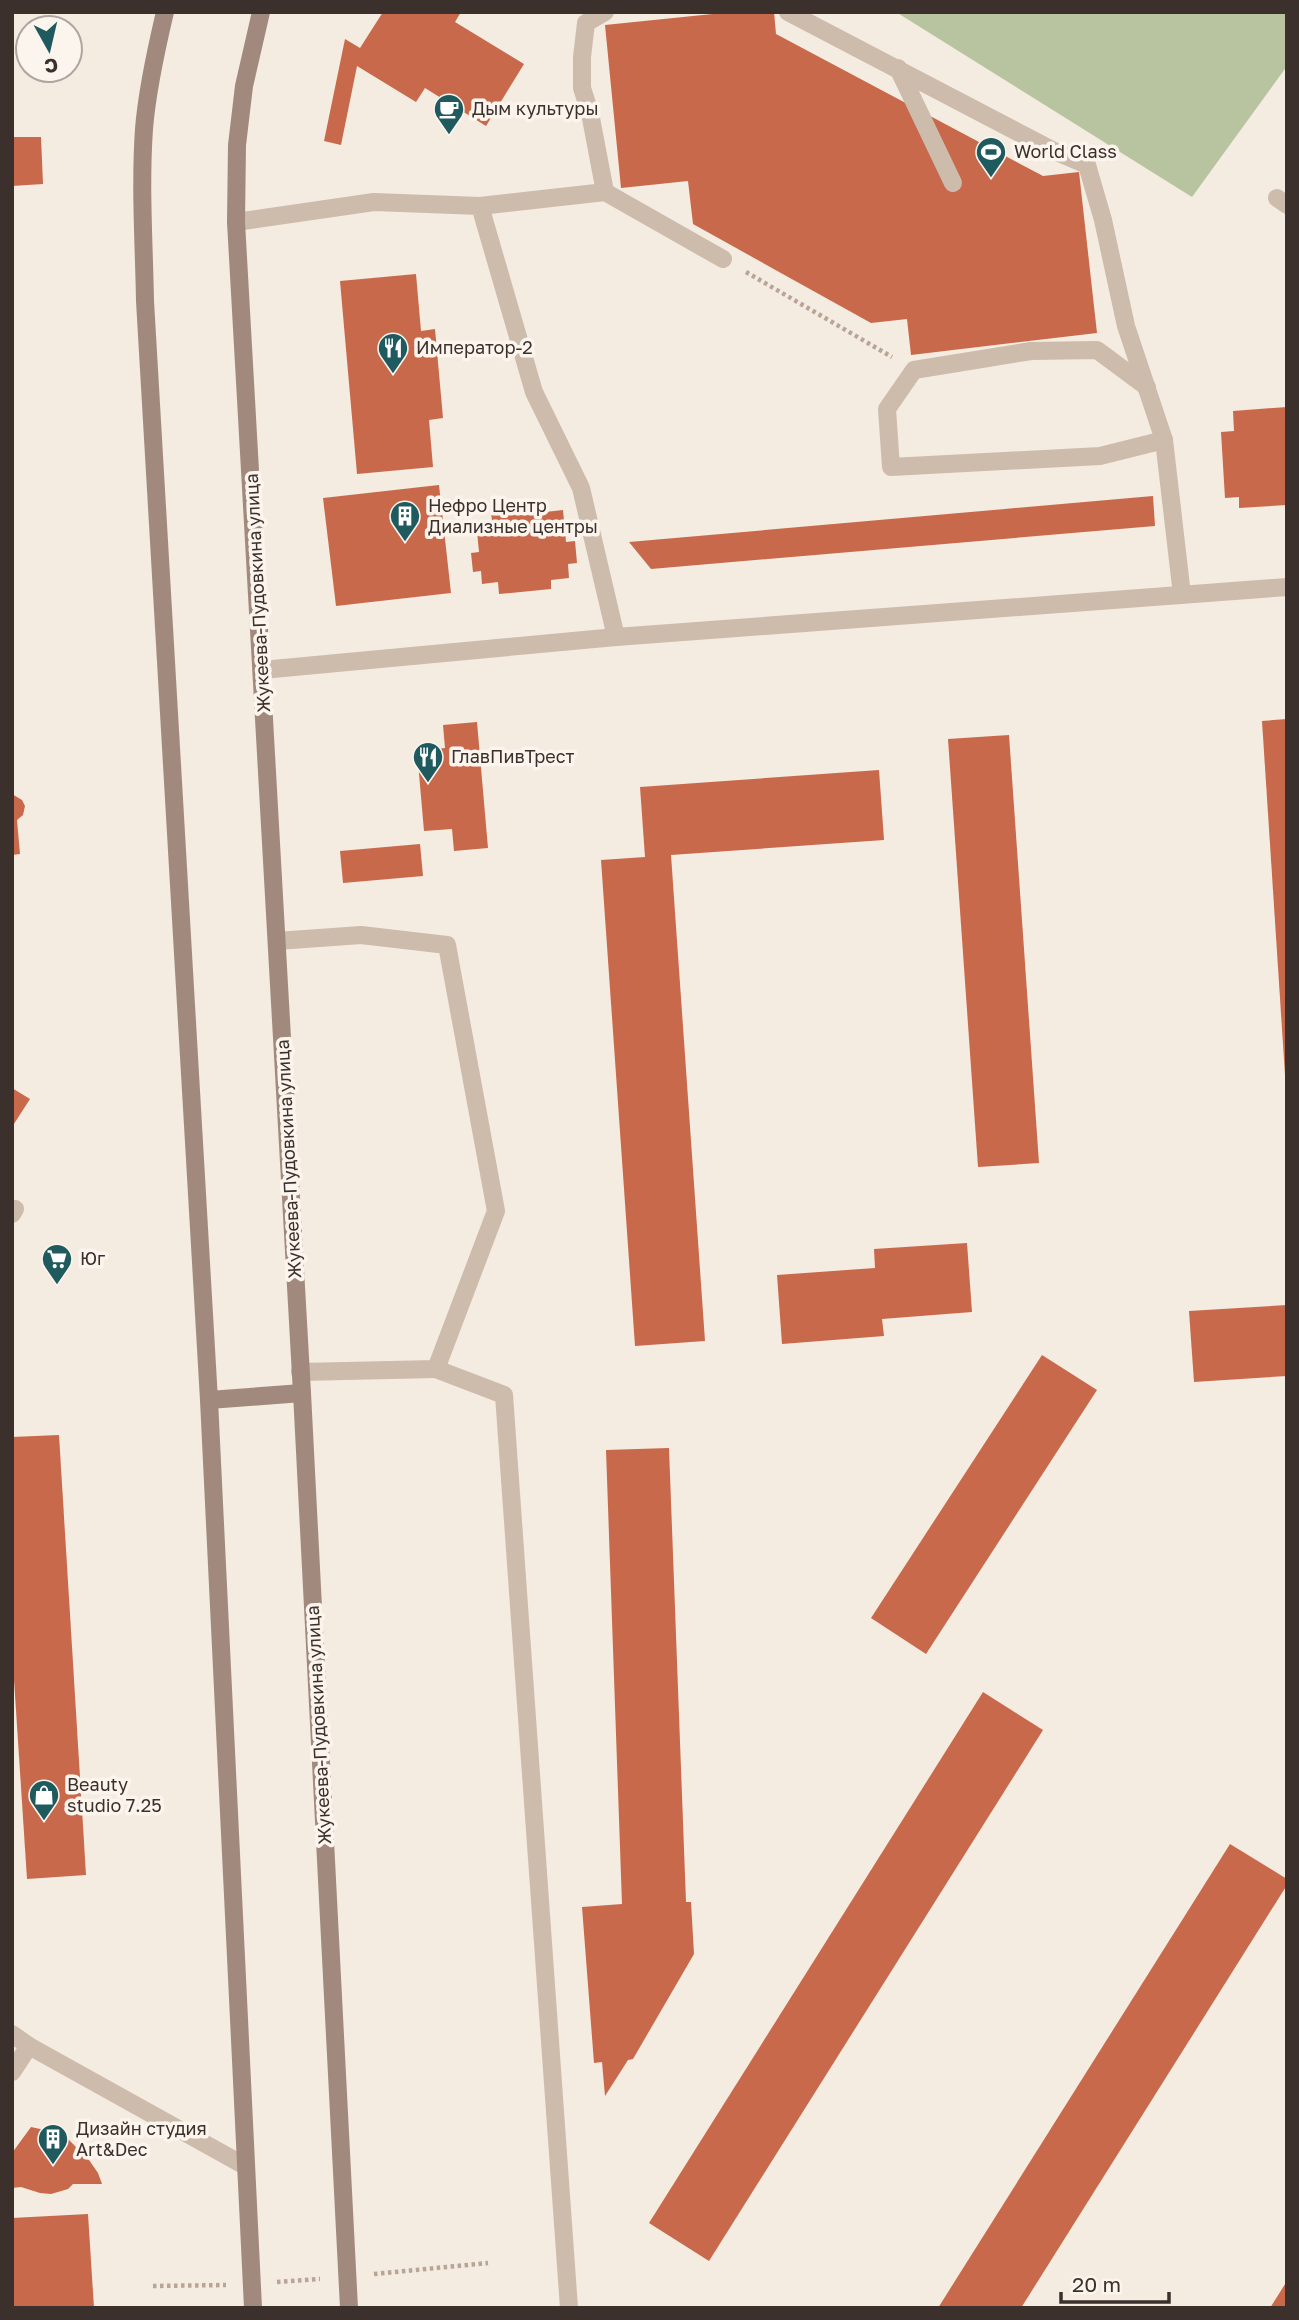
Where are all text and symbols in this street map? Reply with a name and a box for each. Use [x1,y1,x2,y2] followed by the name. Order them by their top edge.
[14,14,84,84] north arrow
[43,54,60,79] text: С
[432,92,466,136] cafe icon: Дым культуры
[472,97,599,119] place label: Дым культуры
[974,135,1008,179] sports icon: World Class
[1014,140,1117,162] place label: World Class
[376,331,410,375] restaurant icon: Император-2
[416,336,533,358] place label: Император-2
[240,473,274,713] street label: Жукеева-Пудовкина улица
[428,494,598,537] place label: Нефро Центр Диализные центры
[388,499,422,543] building icon: Нефро Центр Диализные центры
[411,740,445,784] restaurant icon: ГлавПивТрест
[451,745,574,767] place label: ГлавПивТрест
[271,1039,305,1279] street label: Жукеева-Пудовкина улица
[40,1242,74,1286] supermarket icon: Юг
[80,1247,105,1269] place label: Юг
[301,1605,335,1845] street label: Жукеева-Пудовкина улица
[67,1773,162,1816] place label: Beauty studio 7.25
[27,1778,61,1822] shop icon: Beauty studio 7.25
[76,2117,207,2160] place label: Дизайн студия Art&Dec
[36,2122,70,2166] building icon: Дизайн студия Art&Dec
[1061,2260,1170,2304] scale bar
[1072,2271,1121,2297] text: 20 m

